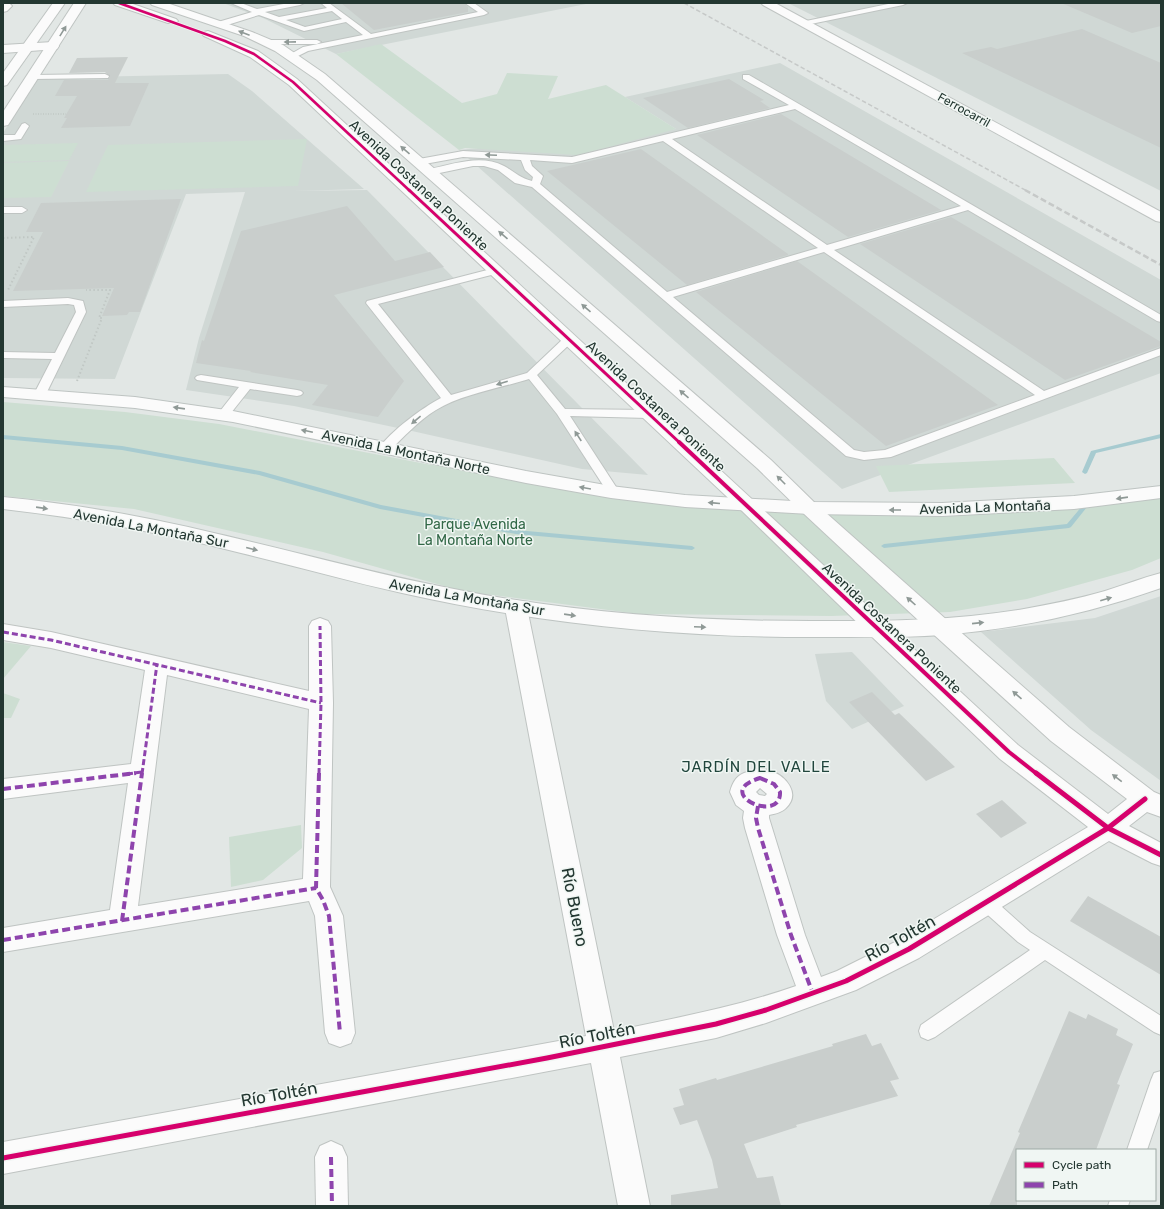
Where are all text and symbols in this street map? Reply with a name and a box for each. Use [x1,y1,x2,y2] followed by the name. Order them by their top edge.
[59,25,66,37] one-way arrow
[238,29,250,35] one-way arrow
[283,39,296,45] one-way arrow
[935,90,993,130] street label: Ferrocarril
[345,116,492,255] street label: Avenida Costanera Poniente
[400,145,410,154] one-way arrow
[485,151,497,158] one-way arrow
[497,231,508,240] one-way arrow
[581,304,592,313] one-way arrow
[582,337,729,476] street label: Avenida Costanera Poniente
[496,380,508,386] one-way arrow
[680,390,689,399] one-way arrow
[173,405,185,411] one-way arrow
[410,416,421,424] one-way arrow
[320,426,492,479] street label: Avenida La Montaña Norte
[301,428,313,434] one-way arrow
[574,431,582,441] one-way arrow
[776,476,786,485] one-way arrow
[579,485,591,491] one-way arrow
[1116,495,1128,501] one-way arrow
[919,497,1051,518] street label: Avenida La Montaña
[708,500,720,507] one-way arrow
[36,505,48,511] one-way arrow
[72,505,230,552] street label: Avenida La Montaña Sur
[888,507,901,513] one-way arrow
[417,516,533,549] park label: Parque Avenida La Montaña Norte
[246,546,258,552] one-way arrow
[818,559,965,698] street label: Avenida Costanera Poniente
[388,575,547,620] street label: Avenida La Montaña Sur
[906,596,916,605] one-way arrow
[1100,596,1112,602] one-way arrow
[564,612,577,618] one-way arrow
[972,620,984,626] one-way arrow
[694,623,706,630] one-way arrow
[1012,691,1022,700] one-way arrow
[681,758,831,776] district label: JARDÍN DEL VALLE
[1112,774,1123,782] one-way arrow
[558,866,592,948] street label: Río Bueno
[861,911,939,965] street label: Río Toltén
[557,1018,637,1052] street label: Río Toltén
[239,1077,319,1111] street label: Río Toltén
[1016,1149,1156,1201] legend
[1052,1158,1111,1172] text: Cycle path
[1052,1178,1078,1192] text: Path

